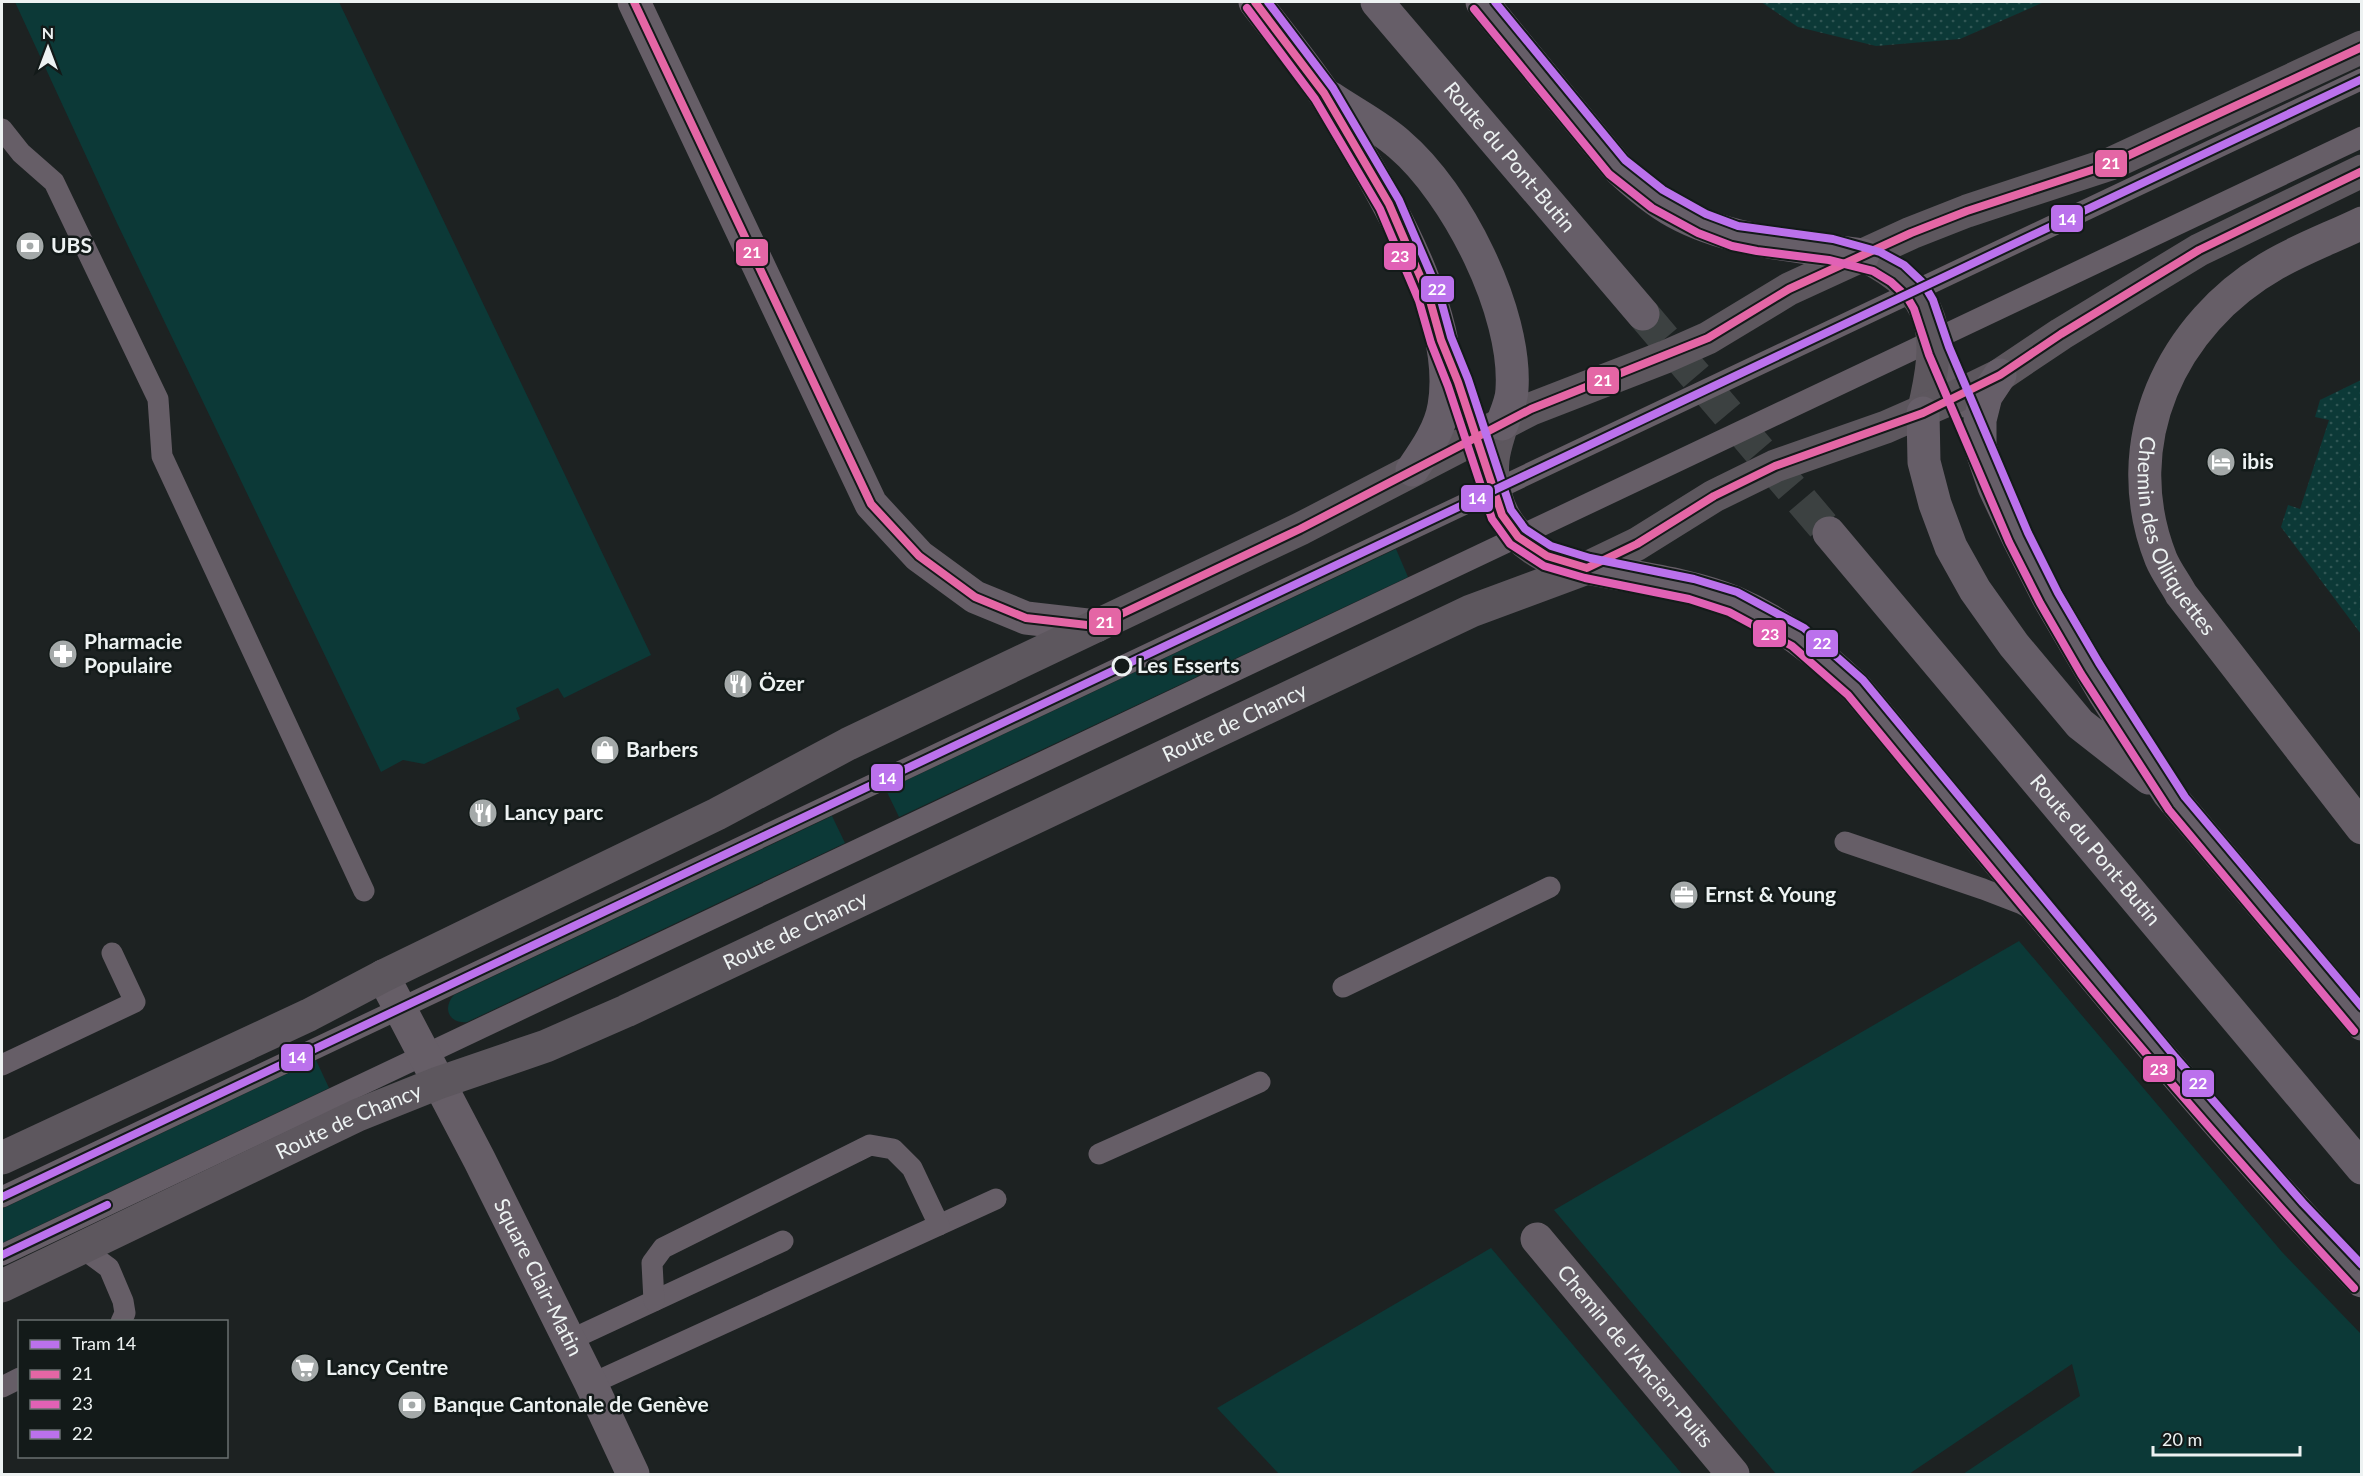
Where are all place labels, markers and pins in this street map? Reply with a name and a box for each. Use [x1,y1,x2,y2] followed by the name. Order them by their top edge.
[14,230,46,262] bank icon: UBS
[51,232,92,257] place label: UBS
[2205,446,2237,478] hotel icon: ibis
[2242,448,2274,473] place label: ibis
[84,628,182,677] place label: Pharmacie Populaire
[47,638,79,670] pharmacy icon: Pharmacie Populaire
[1137,652,1239,677] place label: Les Esserts
[1112,656,1132,676] marker: Les Esserts
[722,668,754,700] restaurant icon: Özer
[759,670,804,695] place label: Özer
[589,734,621,766] shop icon: Barbers
[626,736,698,761] place label: Barbers
[467,797,499,829] restaurant icon: Lancy parc
[504,799,603,824] place label: Lancy parc
[1668,879,1700,911] office icon: Ernst & Young
[1705,881,1836,906] place label: Ernst & Young
[289,1352,321,1384] supermarket icon: Lancy Centre
[326,1354,448,1379] place label: Lancy Centre
[396,1389,428,1421] bank icon: Banque Cantonale de Genève
[433,1391,709,1416] place label: Banque Cantonale de Genève

